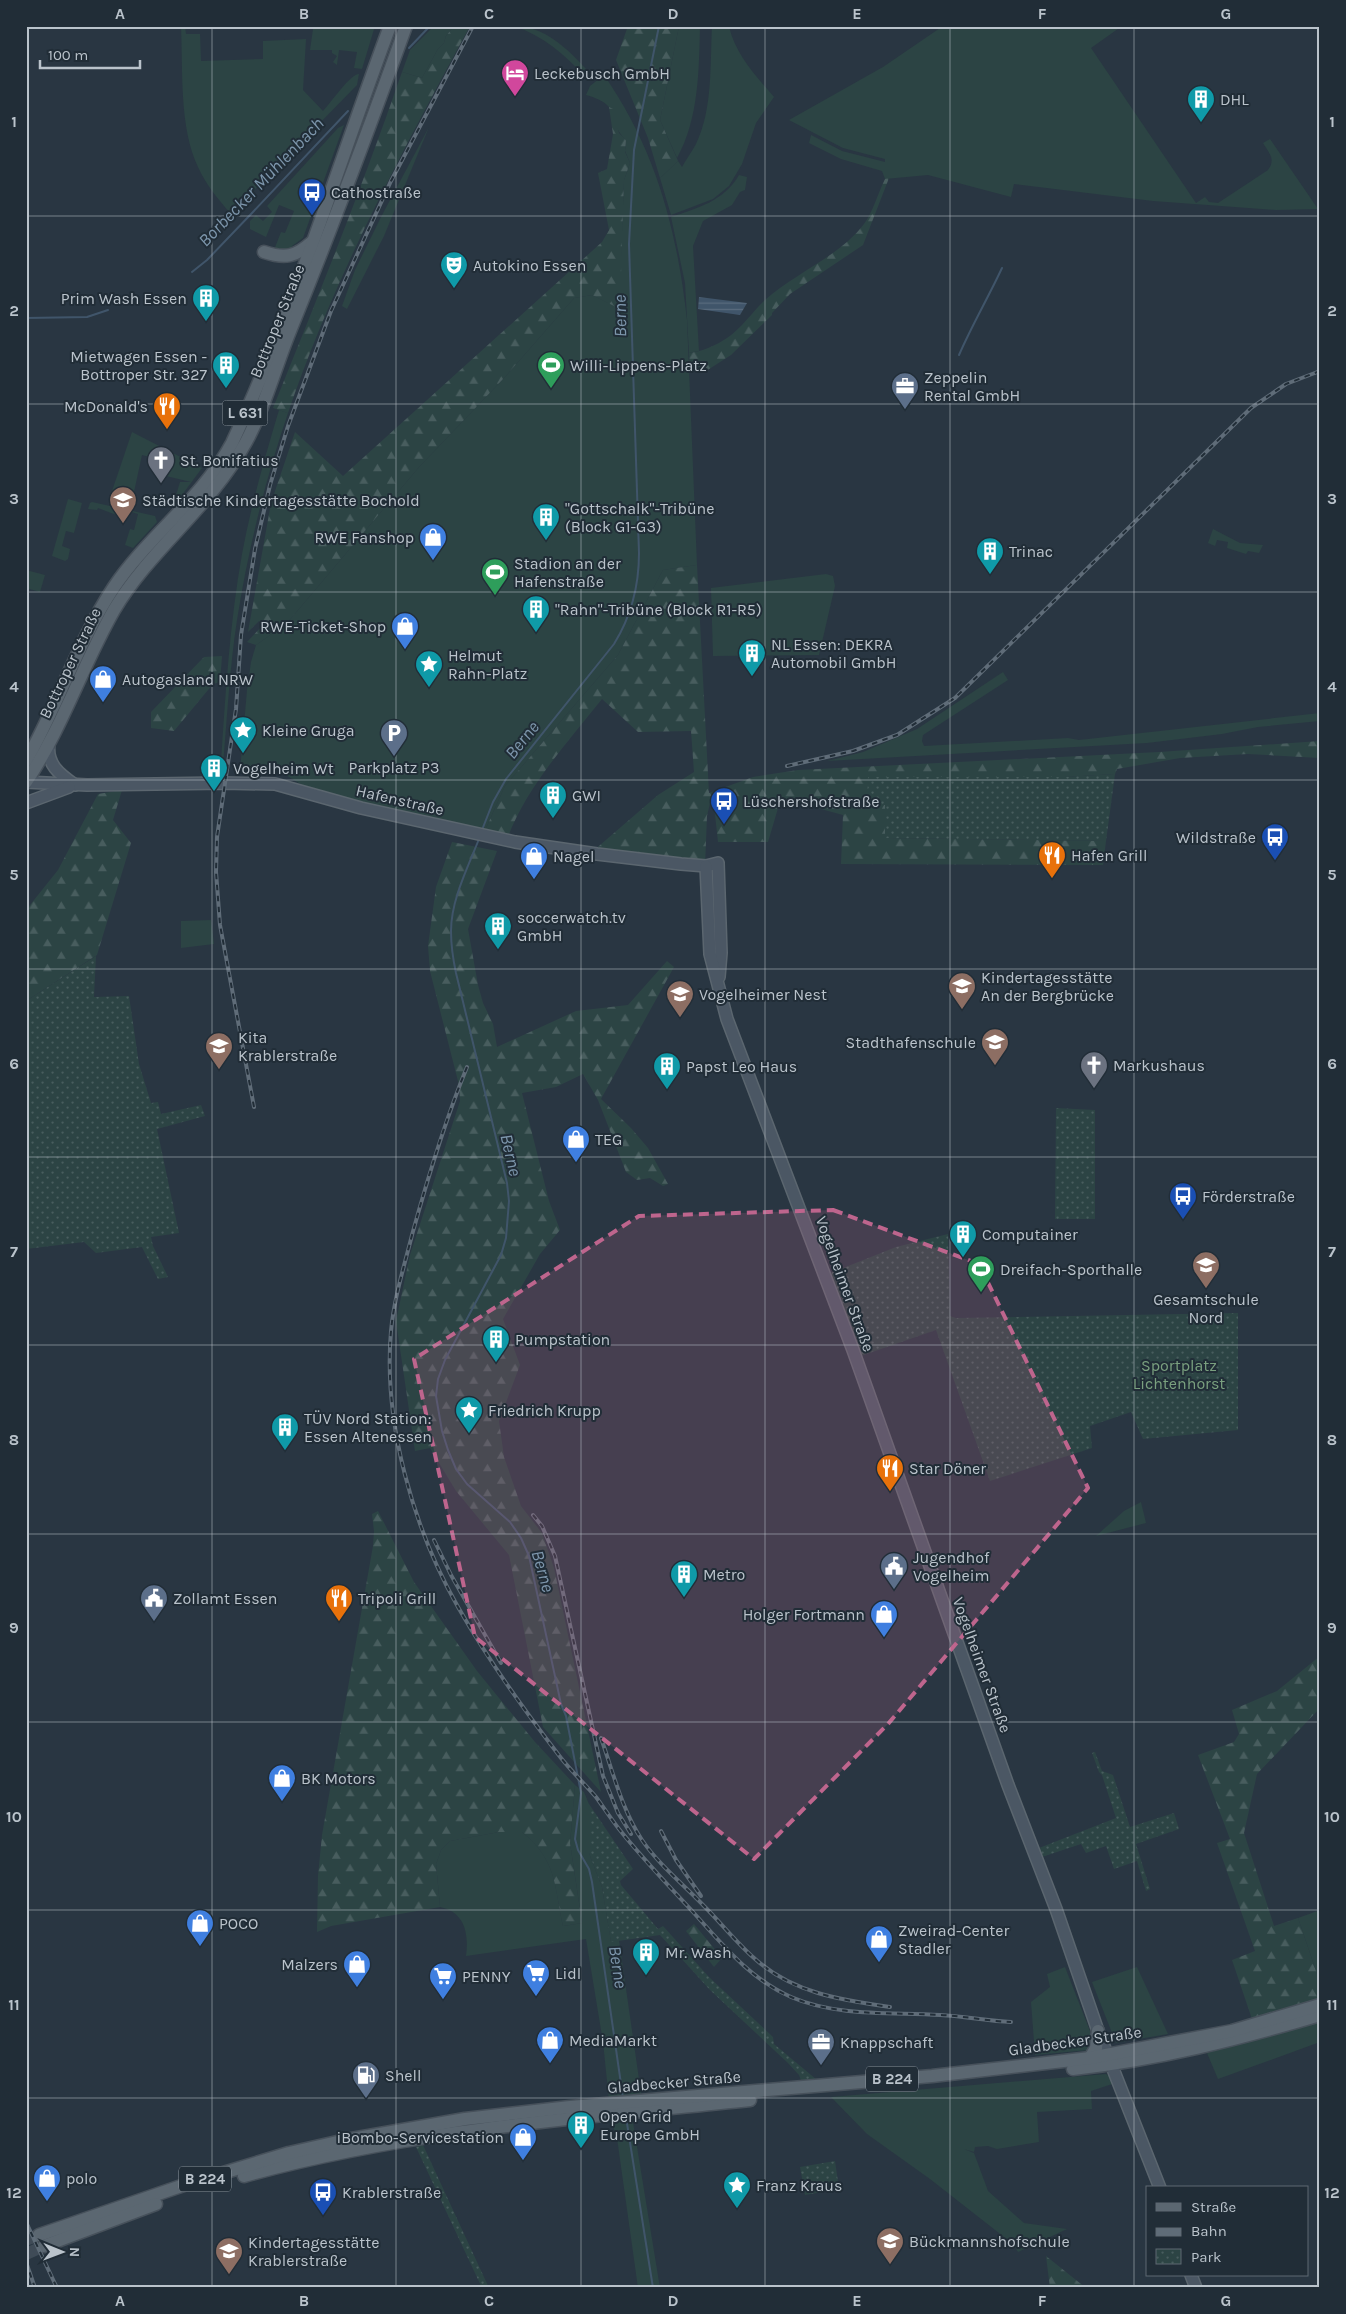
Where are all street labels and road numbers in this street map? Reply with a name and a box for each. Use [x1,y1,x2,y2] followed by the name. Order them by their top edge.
[246,261,308,381] street label: Bottroper Straße
[222,400,268,426] road number: L 631
[35,605,105,721] street label: Bottroper Straße
[354,781,446,819] street label: Hafenstraße
[812,1214,878,1354] street label: Vogelheimer Straße
[949,1595,1015,1735] street label: Vogelheimer Straße
[1007,2022,1143,2060] street label: Gladbecker Straße
[866,2066,918,2092] road number: B 224
[606,2067,742,2097] street label: Gladbecker Straße
[179,2166,231,2192] road number: B 224

